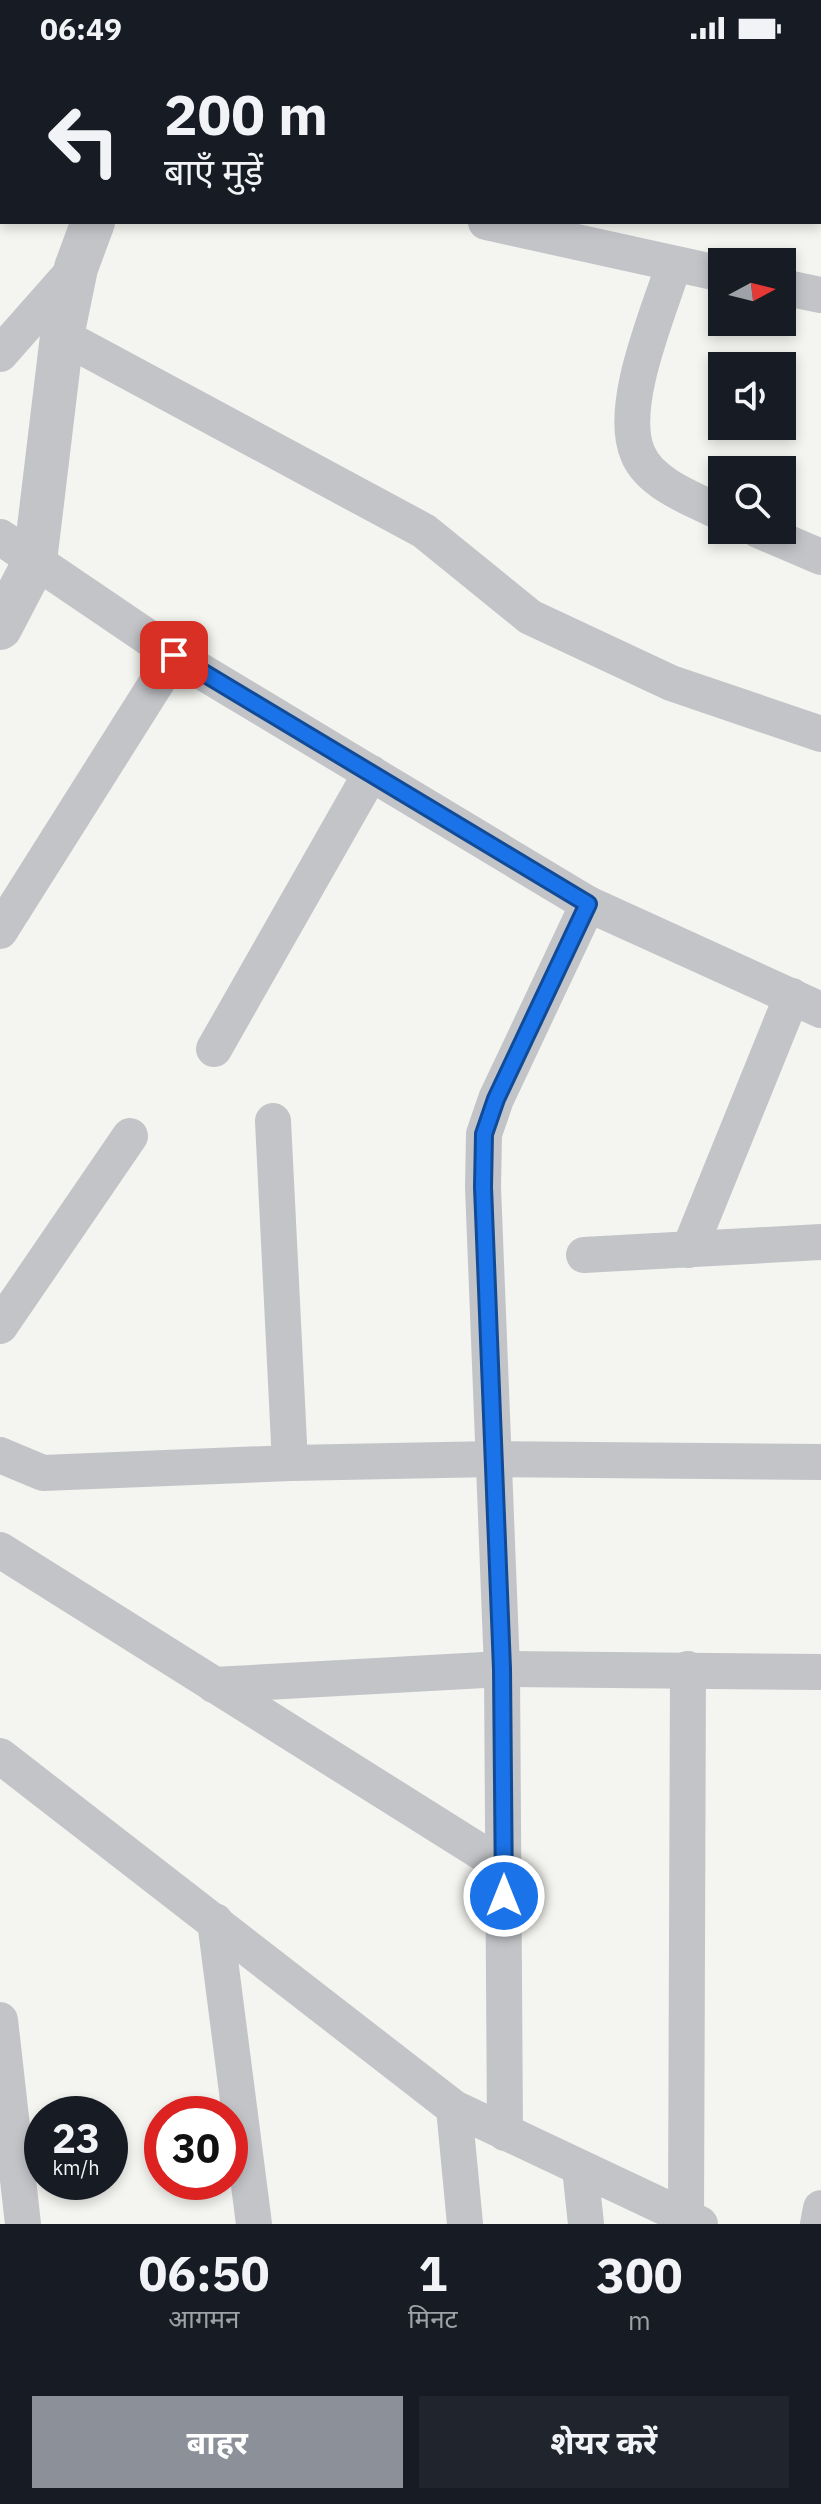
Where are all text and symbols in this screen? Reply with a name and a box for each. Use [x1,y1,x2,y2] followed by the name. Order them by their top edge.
[40,9,122,48] text: 06:49
[164,78,328,150] text: 200 m
[32,88,136,192] icon: left
[164,148,263,195] text: बाएँ मुड़ें
[708,248,796,336] north arrow
[708,248,796,544] map controls
[708,352,796,440] button: sound
[708,456,796,544] button: search
[140,621,208,689] pin
[152,633,196,677] icon: arrive
[462,1854,546,1938] position arrow
[144,2096,248,2200] speed limit sign: 30
[52,2112,100,2164] text: 23
[52,2154,100,2181] text: km/h
[138,2242,269,2304] text: 06:50
[418,2242,447,2304] text: 1
[596,2244,683,2306] text: 300
[168,2301,240,2335] text: आगमन
[408,2301,458,2335] text: मिनट
[628,2303,651,2337] text: m
[32,2396,403,2488] button: बाहर
[419,2396,789,2488] button: शेयर करें

